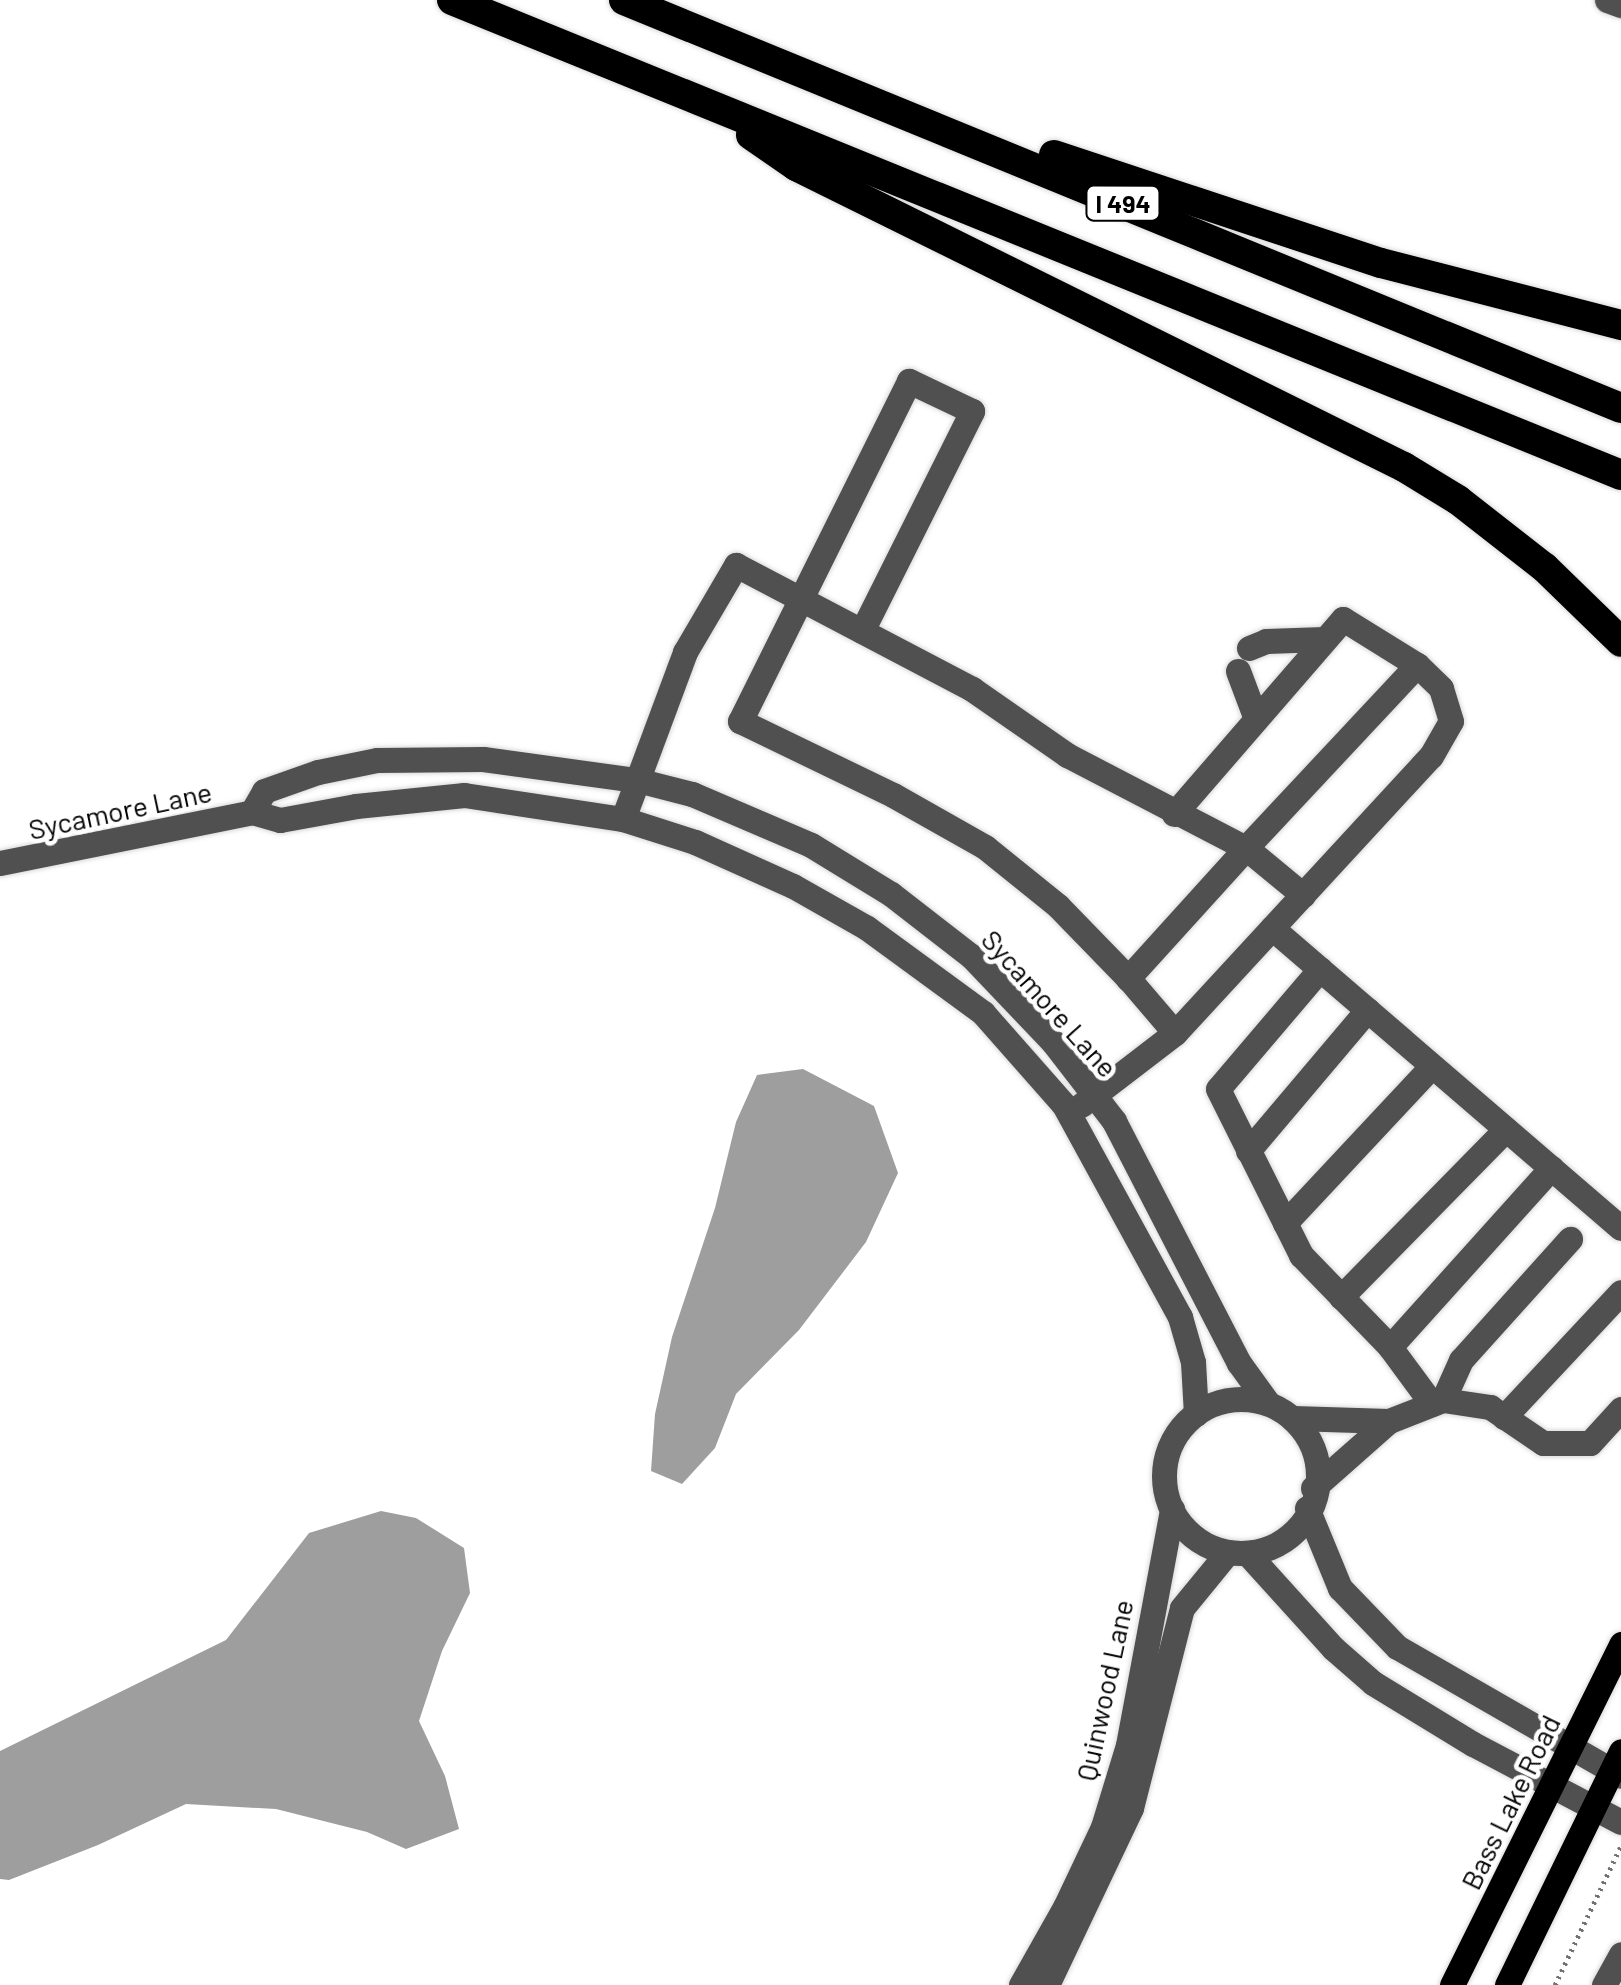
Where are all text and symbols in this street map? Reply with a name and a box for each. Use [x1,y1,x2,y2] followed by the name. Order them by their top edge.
[1083,183,1163,223] road number: I 494
[25,774,215,846] street label: Sycamore Lane
[975,922,1125,1084] street label: Sycamore Lane
[1068,1596,1140,1784] street label: Quinwood Lane
[1453,1709,1567,1895] street label: Bass Lake Road

